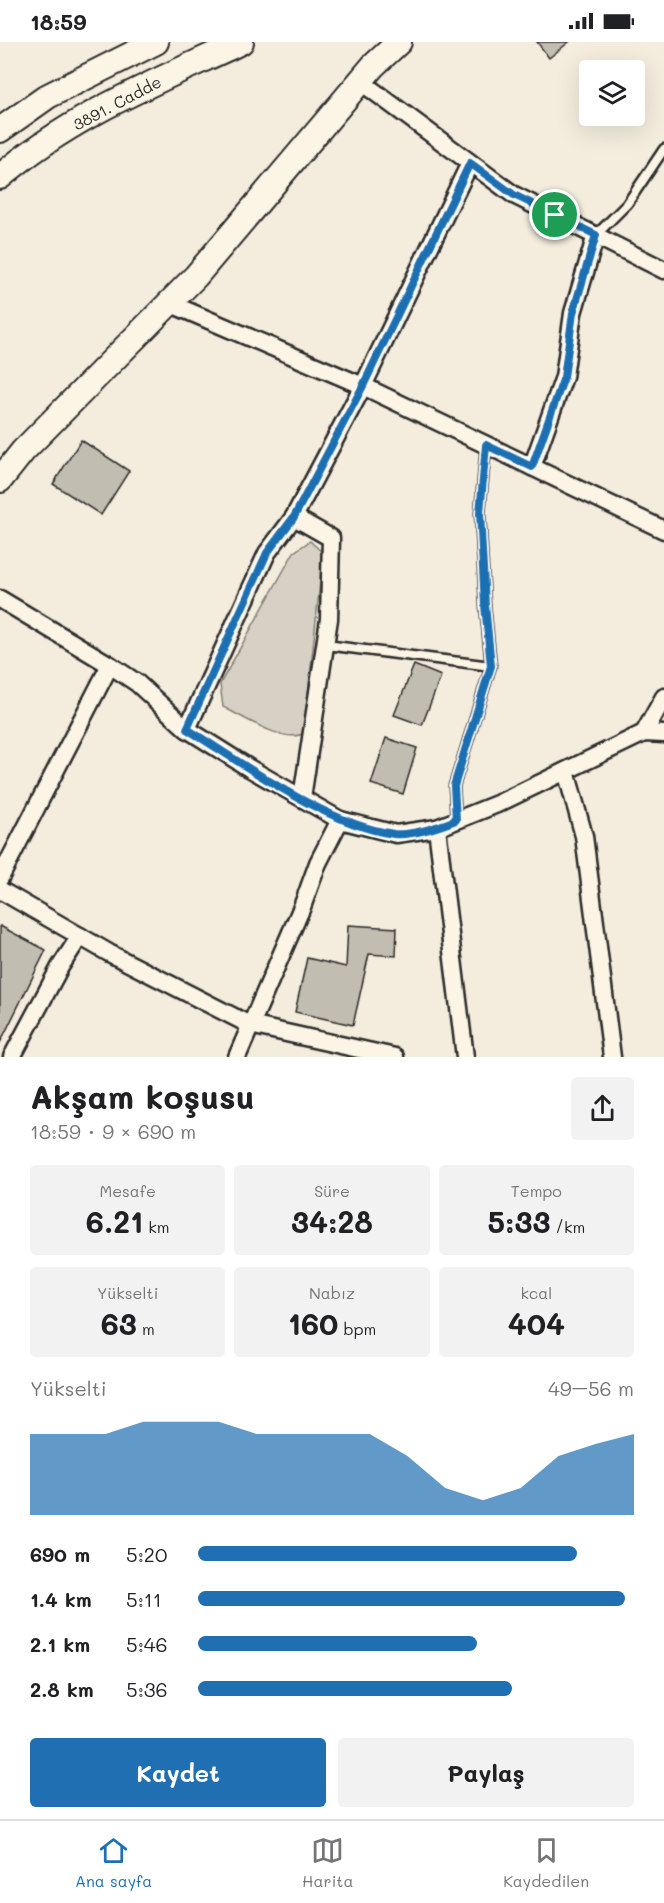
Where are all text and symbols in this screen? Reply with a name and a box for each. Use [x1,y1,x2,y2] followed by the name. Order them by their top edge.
[30,7,86,36] text: 18:59
[579,60,645,126] map controls
[579,60,645,126] button: layers
[69,70,165,135] street label: 3891. Cadde
[529,189,580,240] pin
[538,198,571,231] icon: arrive
[30,1074,255,1117] text: Akşam koşusu
[571,1077,634,1140] button: share
[30,1118,196,1144] text: 18:59 · 9 × 690 m
[99,1180,156,1201] text: Mesafe
[314,1180,350,1201] text: Süre
[511,1180,562,1201] text: Tempo
[86,1201,143,1241] text: 6.21
[291,1201,373,1241] text: 34:28
[487,1201,550,1241] text: 5:33
[143,1216,170,1237] text: km
[550,1216,585,1237] text: /km
[97,1282,158,1303] text: Yükselti
[309,1282,355,1303] text: Nabız
[520,1282,552,1303] text: kcal
[101,1303,137,1343] text: 63
[288,1303,338,1343] text: 160
[508,1303,565,1343] text: 404
[137,1318,155,1339] text: m
[338,1318,376,1339] text: bpm
[30,1375,107,1401] text: Yükselti
[548,1375,634,1401] text: 49–56 m
[30,1541,90,1567] text: 690 m
[126,1541,167,1567] text: 5:20
[30,1586,92,1612] text: 1.4 km
[126,1586,162,1612] text: 5:11
[30,1631,90,1657] text: 2.1 km
[126,1631,168,1657] text: 5:46
[30,1676,94,1702] text: 2.8 km
[126,1676,168,1702] text: 5:36
[30,1738,326,1807] button: Kaydet
[338,1738,634,1807] button: Paylaş
[75,1834,152,1891] tab: Ana sayfa
[302,1834,353,1891] tab: Harita
[503,1834,589,1891] tab: Kaydedilen

